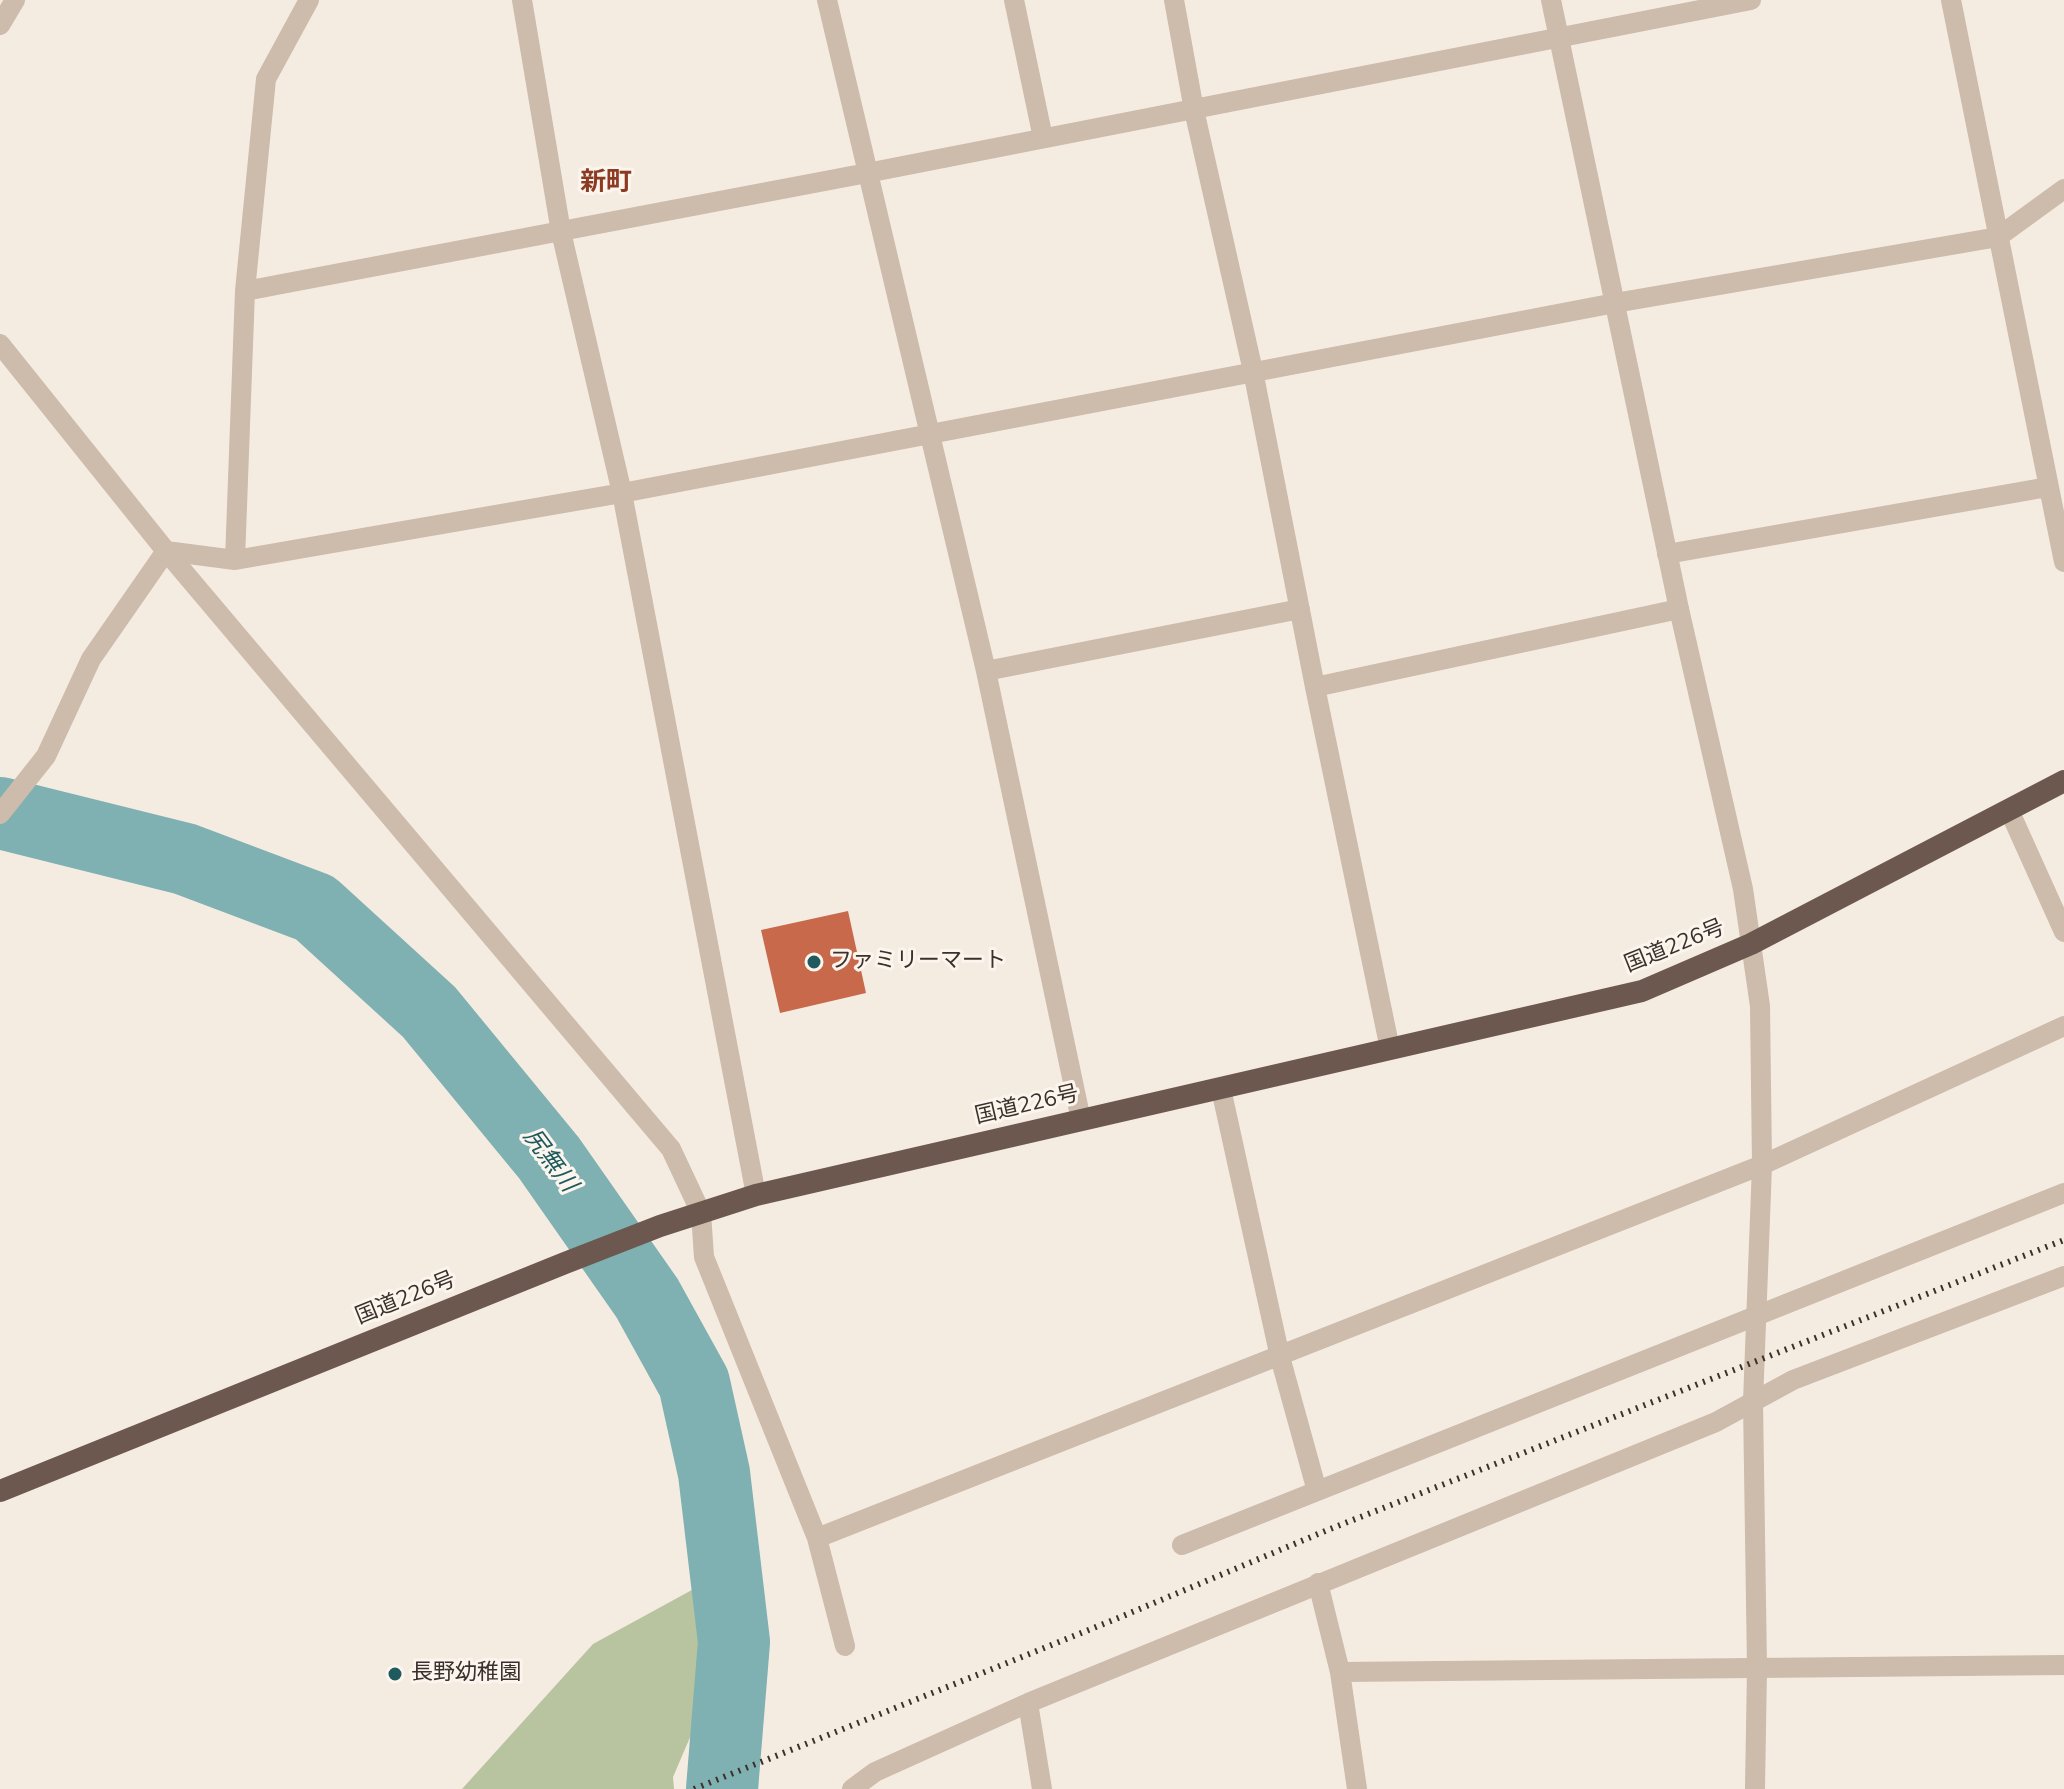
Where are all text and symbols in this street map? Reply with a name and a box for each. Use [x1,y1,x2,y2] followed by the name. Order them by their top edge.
[580,168,632,200] district label: 新町
[1621,915,1729,979] street label: 国道226号
[830,949,1006,975] place label: ファミリーマート
[805,953,823,971] marker: ファミリーマート
[973,1081,1081,1131] street label: 国道226号
[516,1124,582,1198] water label: 尻無川
[352,1267,460,1331] street label: 国道226号
[411,1661,521,1687] place label: 長野幼稚園
[386,1665,404,1683] marker: 長野幼稚園

